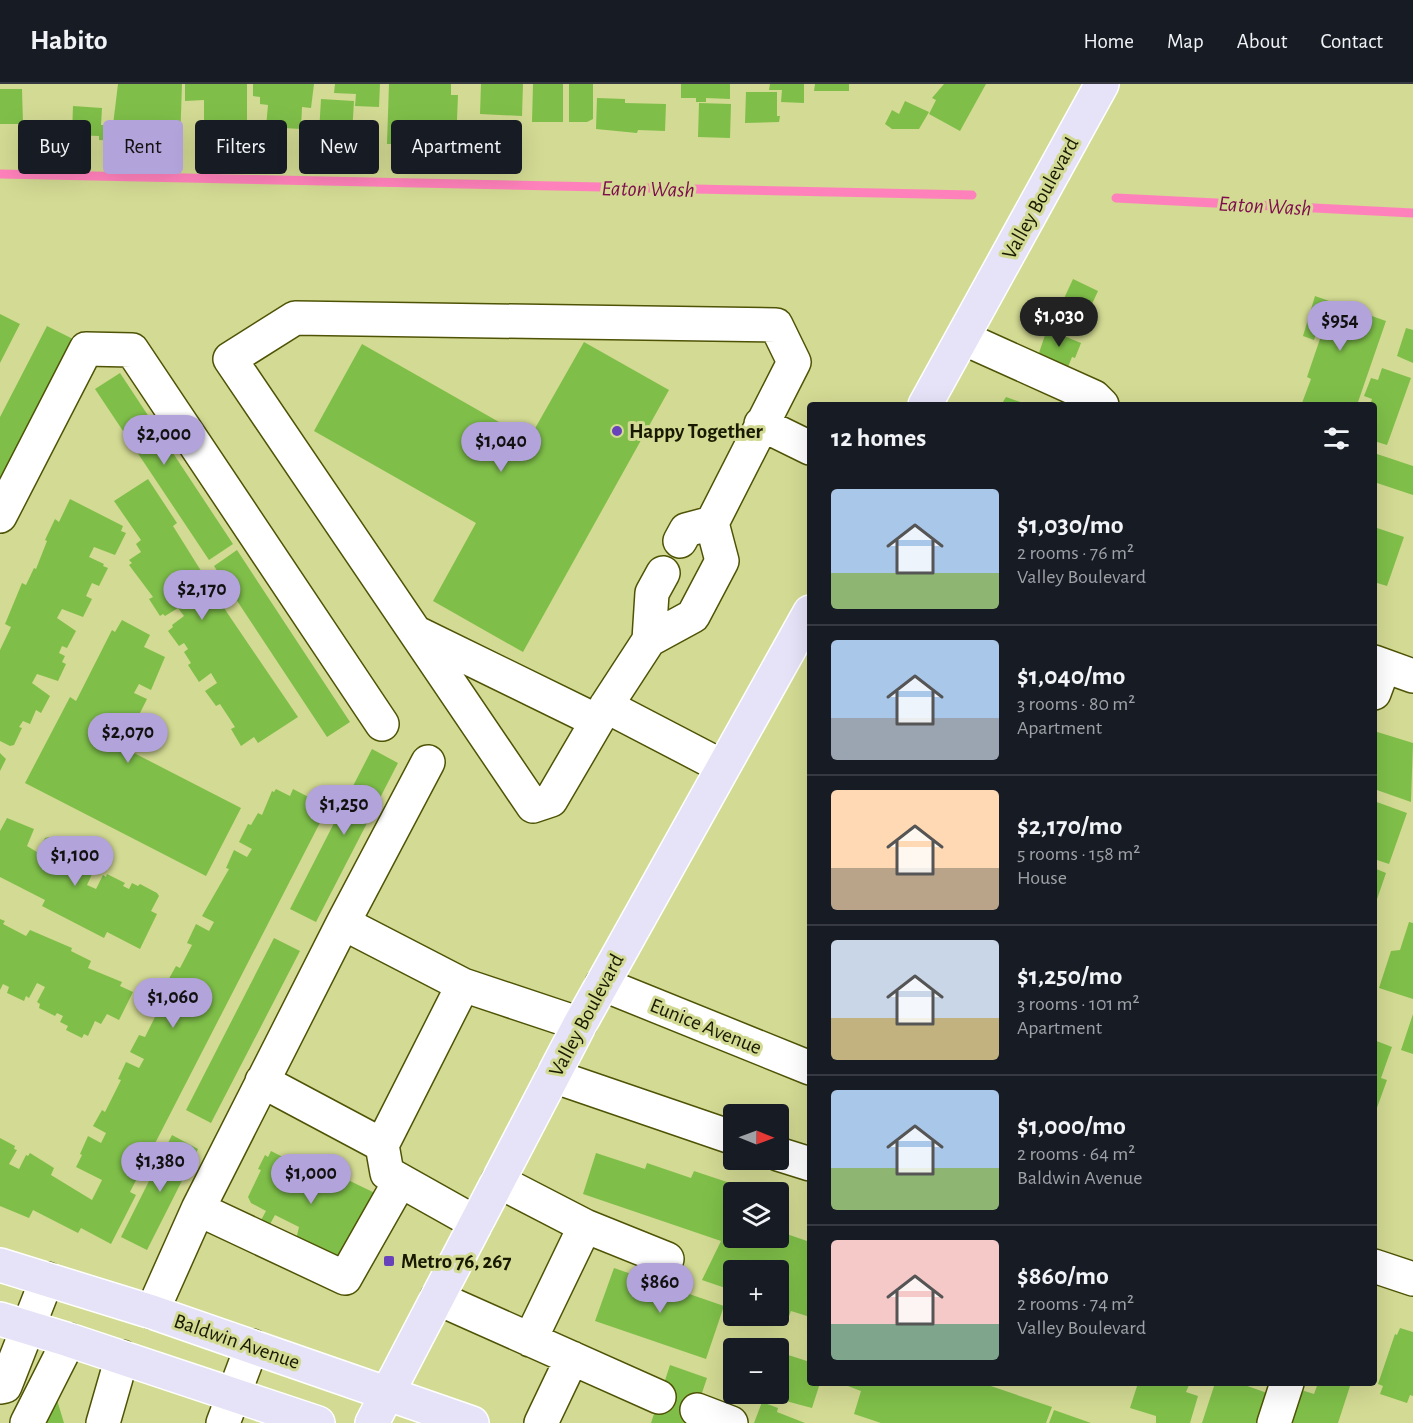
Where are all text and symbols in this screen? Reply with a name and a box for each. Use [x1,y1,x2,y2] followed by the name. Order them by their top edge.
[30,27,108,55] text: Habito
[1083,31,1134,52] text: Home
[1167,31,1204,52] text: Map
[1237,31,1287,52] text: About
[1320,31,1383,52] text: Contact
[18,120,91,174] chip: Buy
[103,120,183,174] chip: Rent
[195,120,287,174] chip: Filters
[299,120,379,174] chip: New
[391,120,522,174] chip: Apartment
[998,134,1083,263] street label: Valley Boulevard
[601,177,695,201] water label: Eaton Wash
[1218,193,1312,219] water label: Eaton Wash
[1010,297,1108,348] pin: $1,030
[1304,301,1376,352] pin: $954
[1034,306,1084,326] text: $1,030
[1321,310,1359,330] text: $954
[115,415,213,466] pin: $2,000
[629,421,764,442] place label: Happy Together
[452,422,550,473] pin: $1,040
[1320,422,1353,455] icon: filters
[137,424,191,444] text: $2,000
[610,424,624,438] marker: Happy Together
[831,425,926,451] text: 12 homes
[475,431,527,451] text: $1,040
[1017,512,1124,538] text: $1,030/mo
[879,513,951,585] icon: home
[1017,543,1134,563] text: 2 rooms · 76 m²
[1017,567,1146,587] text: Valley Boulevard
[153,570,251,621] pin: $2,170
[177,579,227,599] text: $2,170
[1017,663,1125,689] text: $1,040/mo
[879,664,951,736] icon: home
[1017,694,1135,714] text: 3 rooms · 80 m²
[79,713,177,764] pin: $2,070
[1017,718,1102,738] text: Apartment
[102,722,154,742] text: $2,070
[295,785,393,836] pin: $1,250
[319,794,369,814] text: $1,250
[1017,813,1122,839] text: $2,170/mo
[879,814,951,886] icon: home
[26,836,124,887] pin: $1,100
[1017,844,1140,864] text: 5 rooms · 158 m²
[51,845,99,865] text: $1,100
[1017,868,1067,888] text: House
[545,950,628,1080] street label: Valley Boulevard
[1017,963,1122,989] text: $1,250/mo
[879,964,951,1036] icon: home
[124,978,222,1029] pin: $1,060
[147,987,199,1007] text: $1,060
[1017,994,1140,1014] text: 3 rooms · 101 m²
[647,995,765,1058] street label: Eunice Avenue
[1017,1018,1102,1038] text: Apartment
[723,1104,789,1170] north arrow
[723,1104,789,1404] map controls
[1017,1113,1126,1139] text: $1,000/mo
[879,1114,951,1186] icon: home
[111,1142,209,1193] pin: $1,380
[1017,1144,1135,1164] text: 2 rooms · 64 m²
[135,1151,185,1171] text: $1,380
[262,1154,360,1205] pin: $1,000
[285,1163,337,1183] text: $1,000
[1017,1168,1143,1188] text: Baldwin Avenue
[723,1182,789,1248] button: layers
[401,1251,512,1272] place label: Metro 76, 267
[382,1254,396,1268] marker: Metro 76, 267
[723,1260,789,1326] button: +
[624,1263,696,1314] pin: $860
[1017,1263,1109,1289] text: $860/mo
[879,1264,951,1336] icon: home
[641,1272,679,1292] text: $860
[1017,1294,1134,1314] text: 2 rooms · 74 m²
[171,1310,303,1373] street label: Baldwin Avenue
[1017,1318,1146,1338] text: Valley Boulevard
[723,1338,789,1404] button: −

